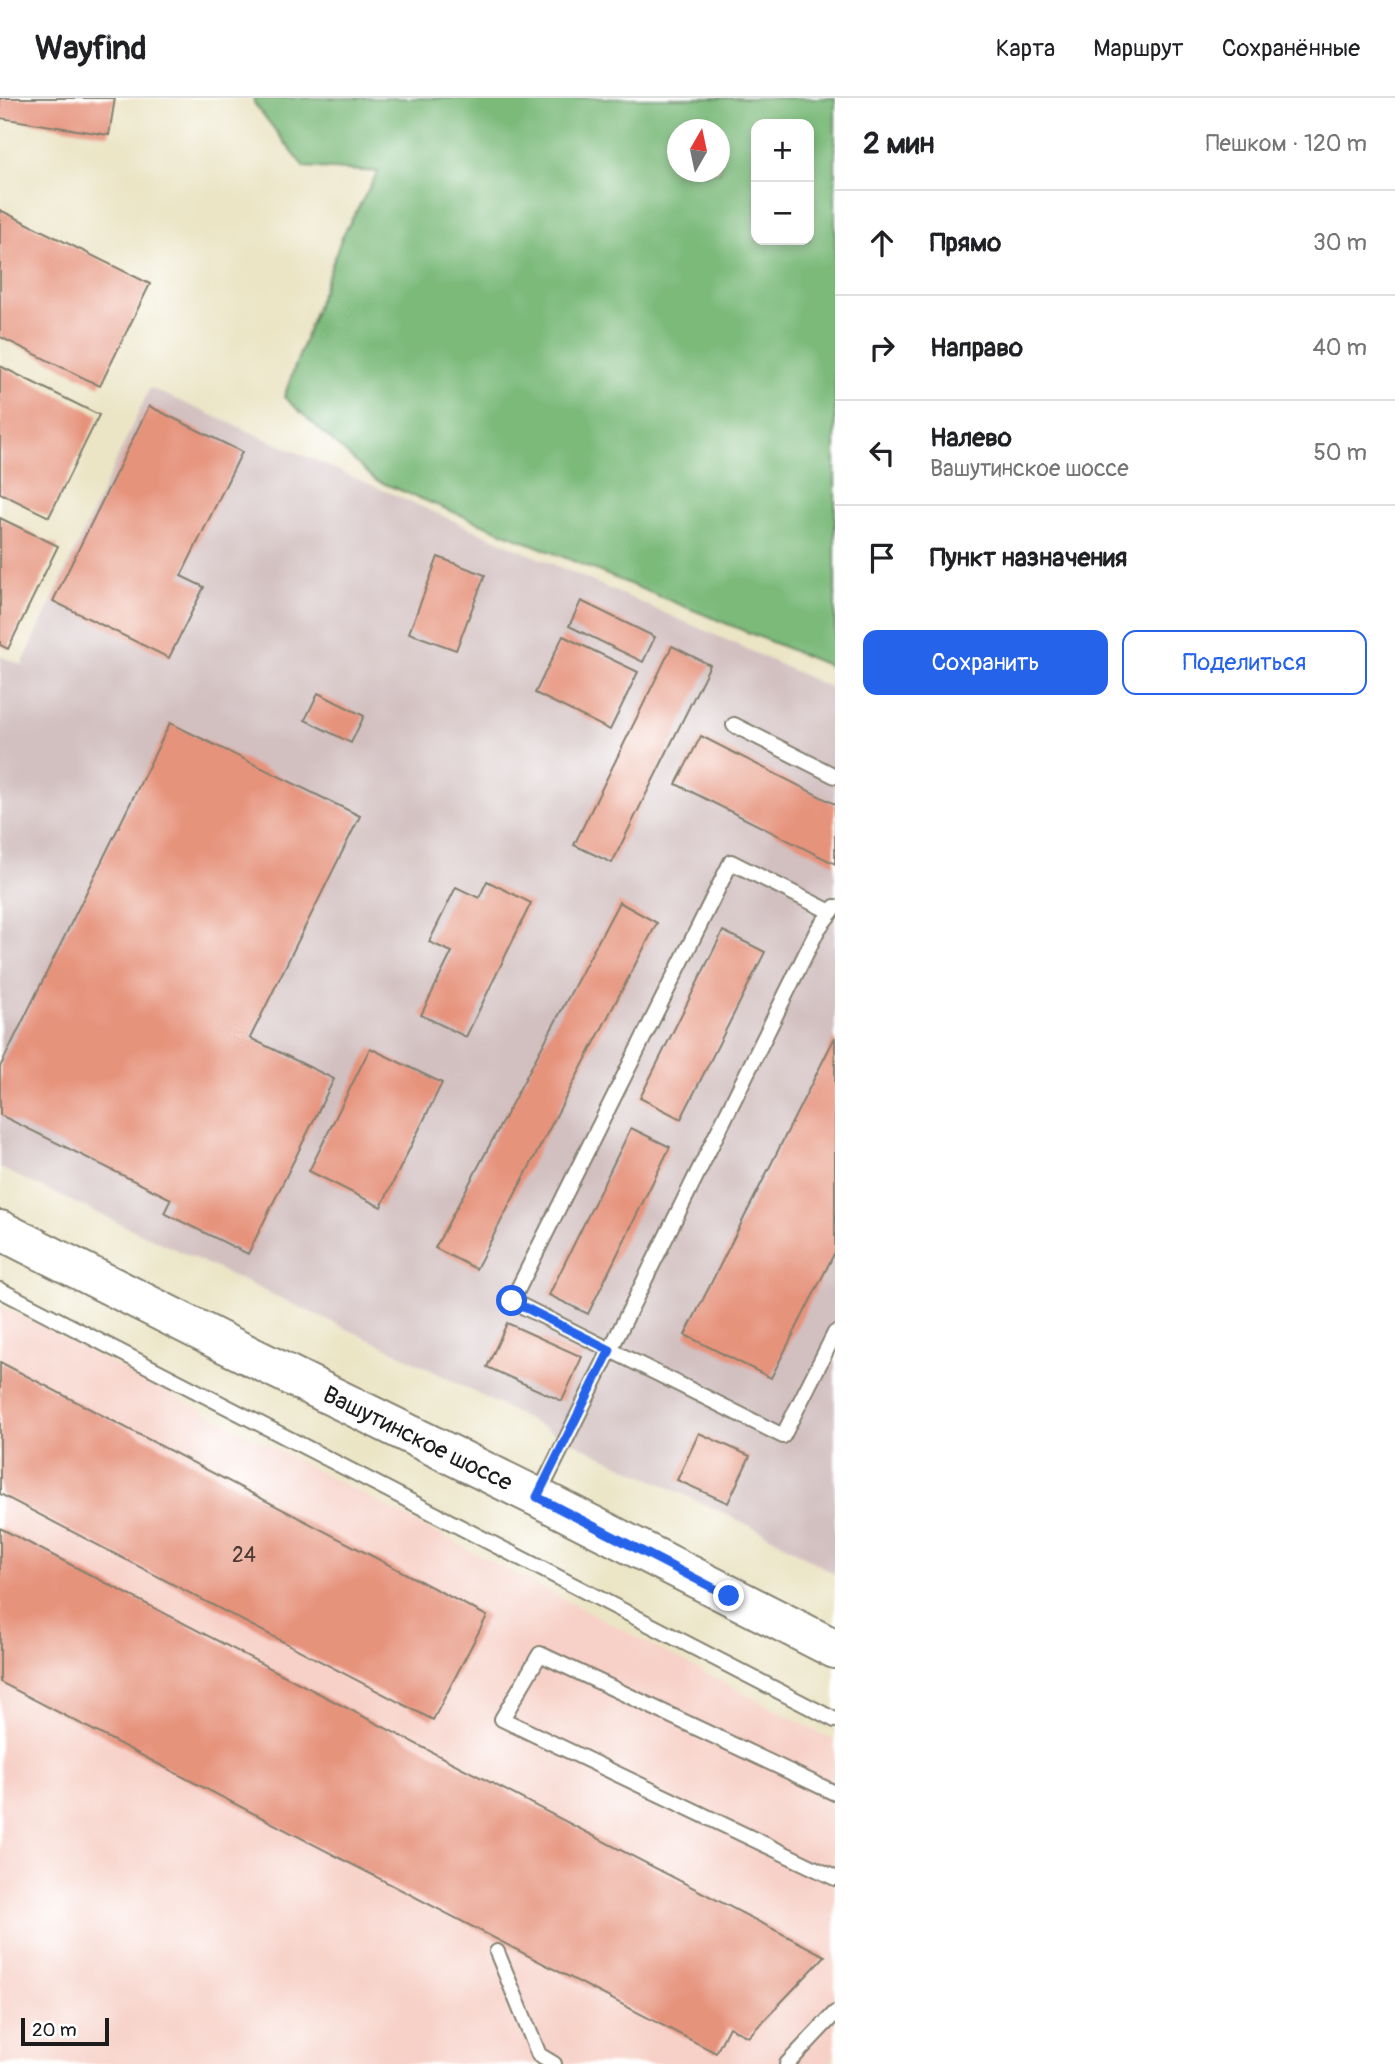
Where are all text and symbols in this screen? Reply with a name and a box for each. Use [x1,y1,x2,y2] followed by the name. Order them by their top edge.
[35,28,147,69] text: Wayfind
[996,34,1055,63] text: Карта
[1093,34,1184,63] text: Маршрут
[1222,34,1360,63] text: Сохранённые
[667,119,730,182] north arrow
[751,119,814,245] map controls
[751,119,814,182] button: +
[863,125,934,162] text: 2 мин
[1206,129,1367,158] text: Пешком · 120 m
[751,182,814,245] button: −
[863,224,901,262] icon: ahead
[930,227,1001,259] text: Прямо
[1313,228,1367,257] text: 30 m
[863,329,901,367] icon: right
[930,332,1023,364] text: Направо
[1313,333,1367,362] text: 40 m
[930,422,1012,454] text: Налево
[863,434,901,472] icon: left
[1313,438,1367,467] text: 50 m
[930,454,1129,483] text: Вашутинское шоссе
[863,539,901,577] icon: arrive
[930,542,1127,574] text: Пункт назначения
[863,630,1108,695] button: Сохранить
[1122,630,1367,695] button: Поделиться
[496,1285,527,1316] route start
[318,1380,517,1498] street label: Вашутинское шоссе
[232,1542,256,1569] house number: 24
[713,1580,744,1611] route end
[21,2015,108,2047] scale bar
[32,2018,77,2042] text: 20 m

